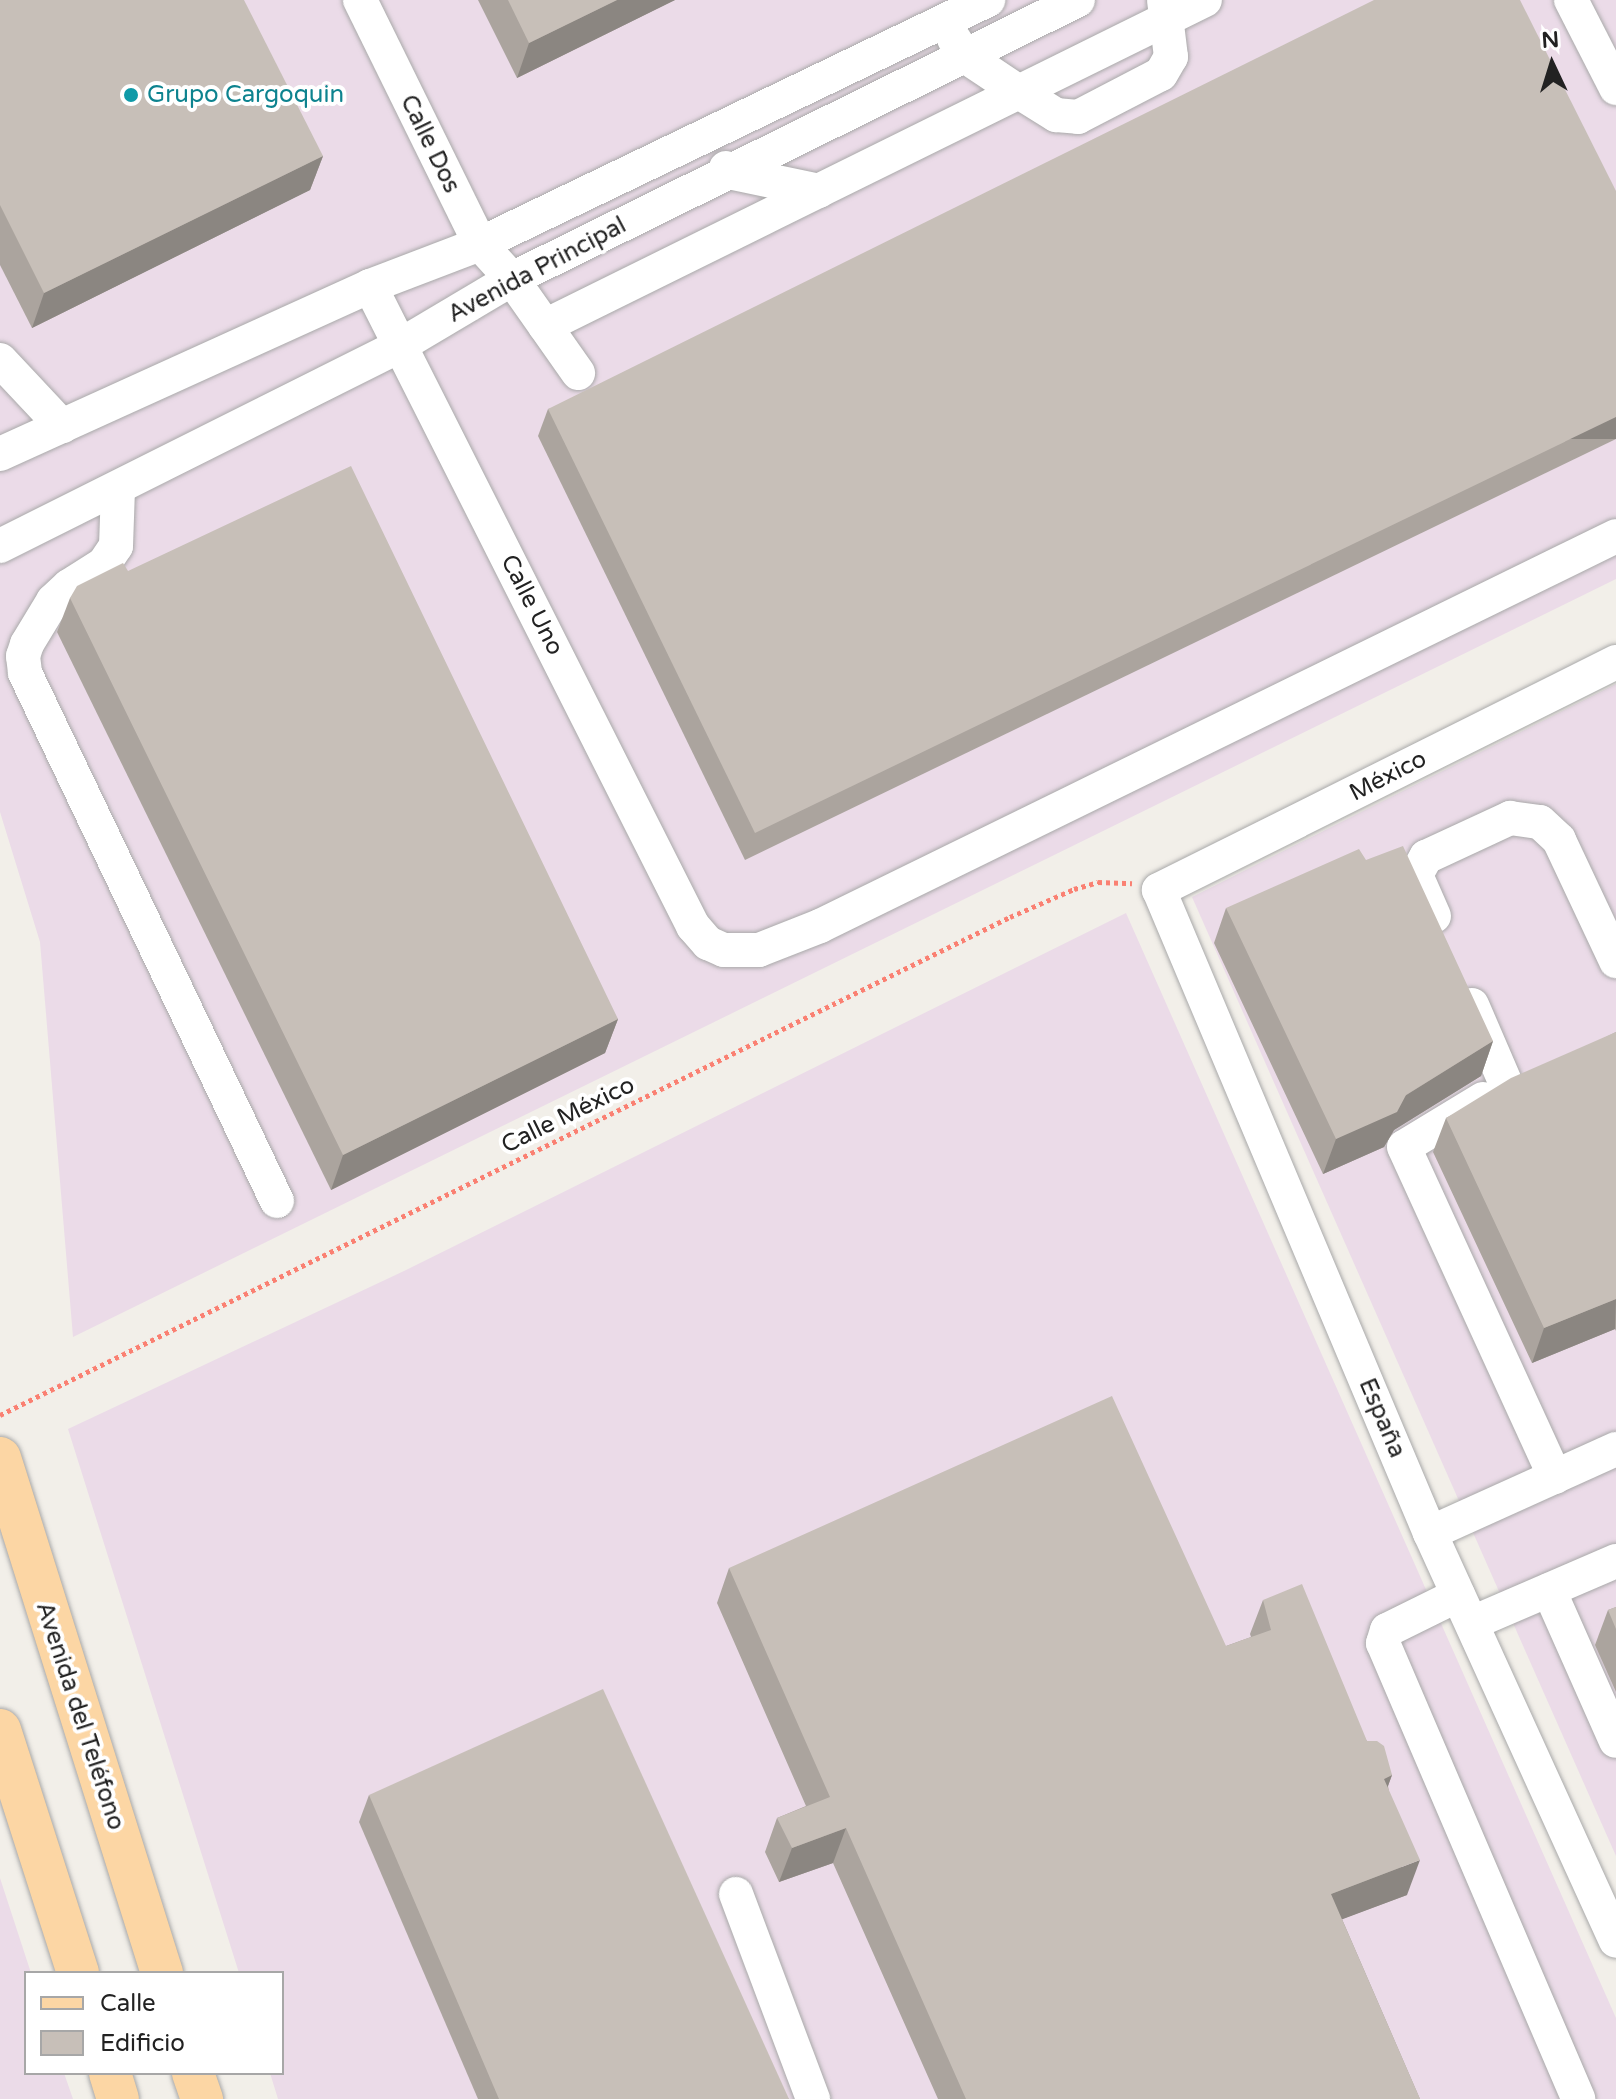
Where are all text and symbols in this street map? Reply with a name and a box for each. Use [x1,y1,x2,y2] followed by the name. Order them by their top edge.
[1512,24,1592,104] north arrow
[1541,26,1560,54] text: N
[147,81,344,109] place label: Grupo Cargoquin
[122,86,140,104] marker: Grupo Cargoquin
[394,90,466,198] street label: Calle Dos
[443,211,631,329] street label: Avenida Principal
[494,550,570,660] street label: Calle Uno
[1345,744,1431,808] street label: México
[497,1070,639,1160] street label: Calle México
[1352,1374,1412,1462] street label: España
[30,1598,130,1834] street label: Avenida del Teléfono
[24,1971,284,2075] legend
[100,1989,156,2018] text: Calle
[100,2029,185,2058] text: Edificio

